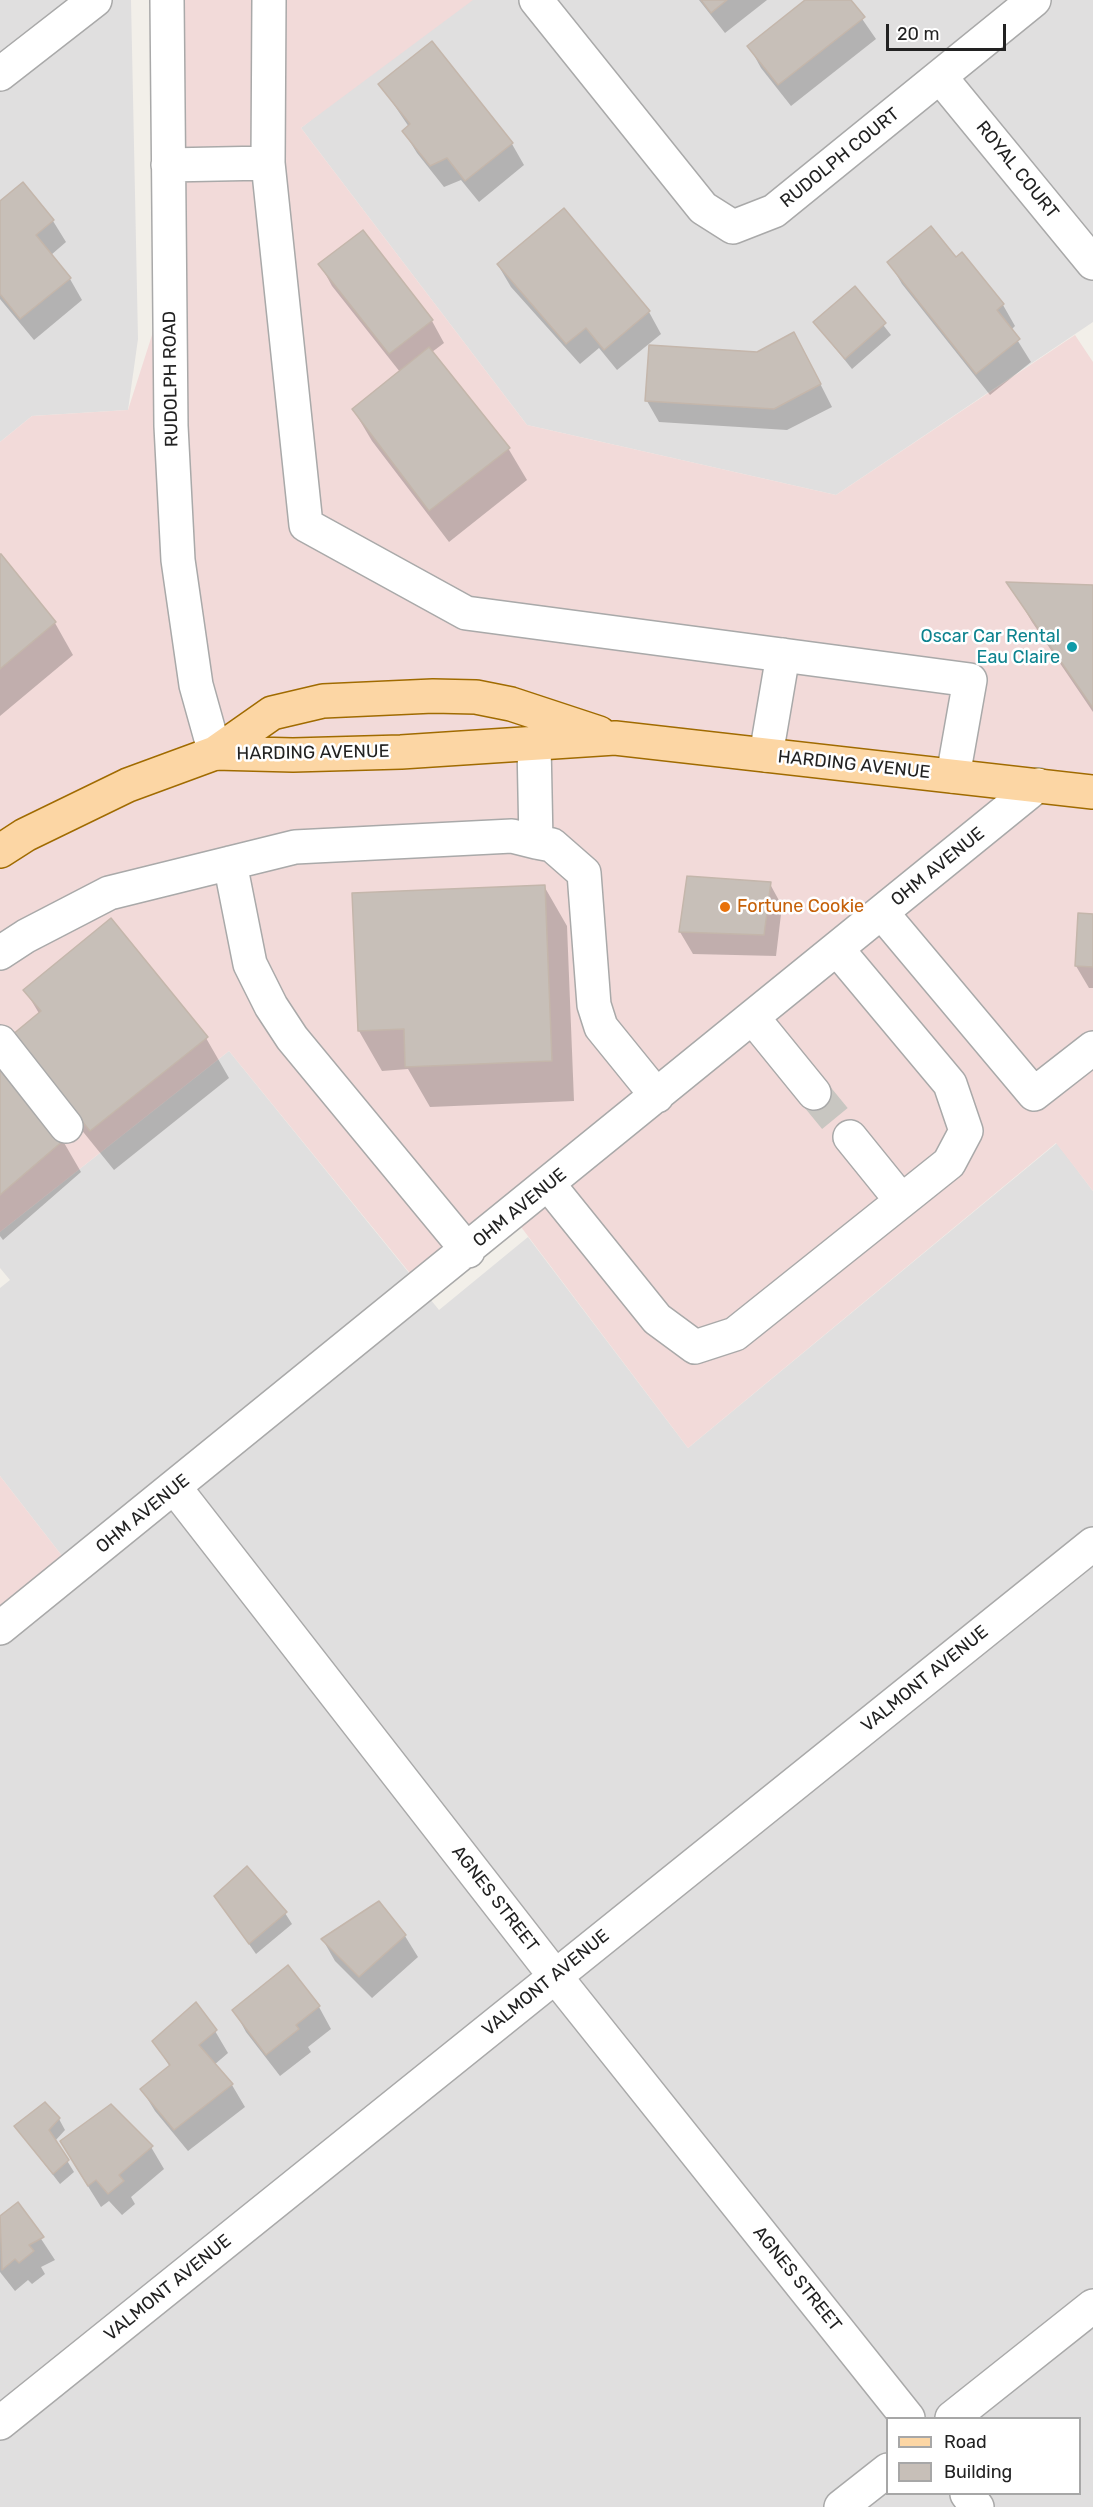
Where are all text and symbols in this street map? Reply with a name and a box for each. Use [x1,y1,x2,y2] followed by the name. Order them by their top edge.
[889,12,1009,50] scale bar
[897,23,939,45] text: 20 m
[776,103,904,213] street label: RUDOLPH COURT
[971,117,1063,223] street label: ROYAL COURT
[159,311,183,447] street label: RUDOLPH ROAD
[920,626,1060,668] place label: Oscar Car Rental Eau Claire
[1065,640,1079,654] marker: Oscar Car Rental Eau Claire
[236,741,390,765] street label: HARDING AVENUE
[777,746,931,784] street label: HARDING AVENUE
[887,823,989,911] street label: OHM AVENUE
[737,896,864,918] place label: Fortune Cookie
[718,900,732,914] marker: Fortune Cookie
[469,1164,571,1252] street label: OHM AVENUE
[92,1470,194,1558] street label: OHM AVENUE
[857,1621,993,1737] street label: VALMONT AVENUE
[447,1842,543,1956] street label: AGNES STREET
[478,1925,614,2041] street label: VALMONT AVENUE
[748,2222,846,2336] street label: AGNES STREET
[100,2230,236,2346] street label: VALMONT AVENUE
[886,2417,1081,2495] legend
[944,2431,987,2453] text: Road
[944,2461,1012,2483] text: Building

